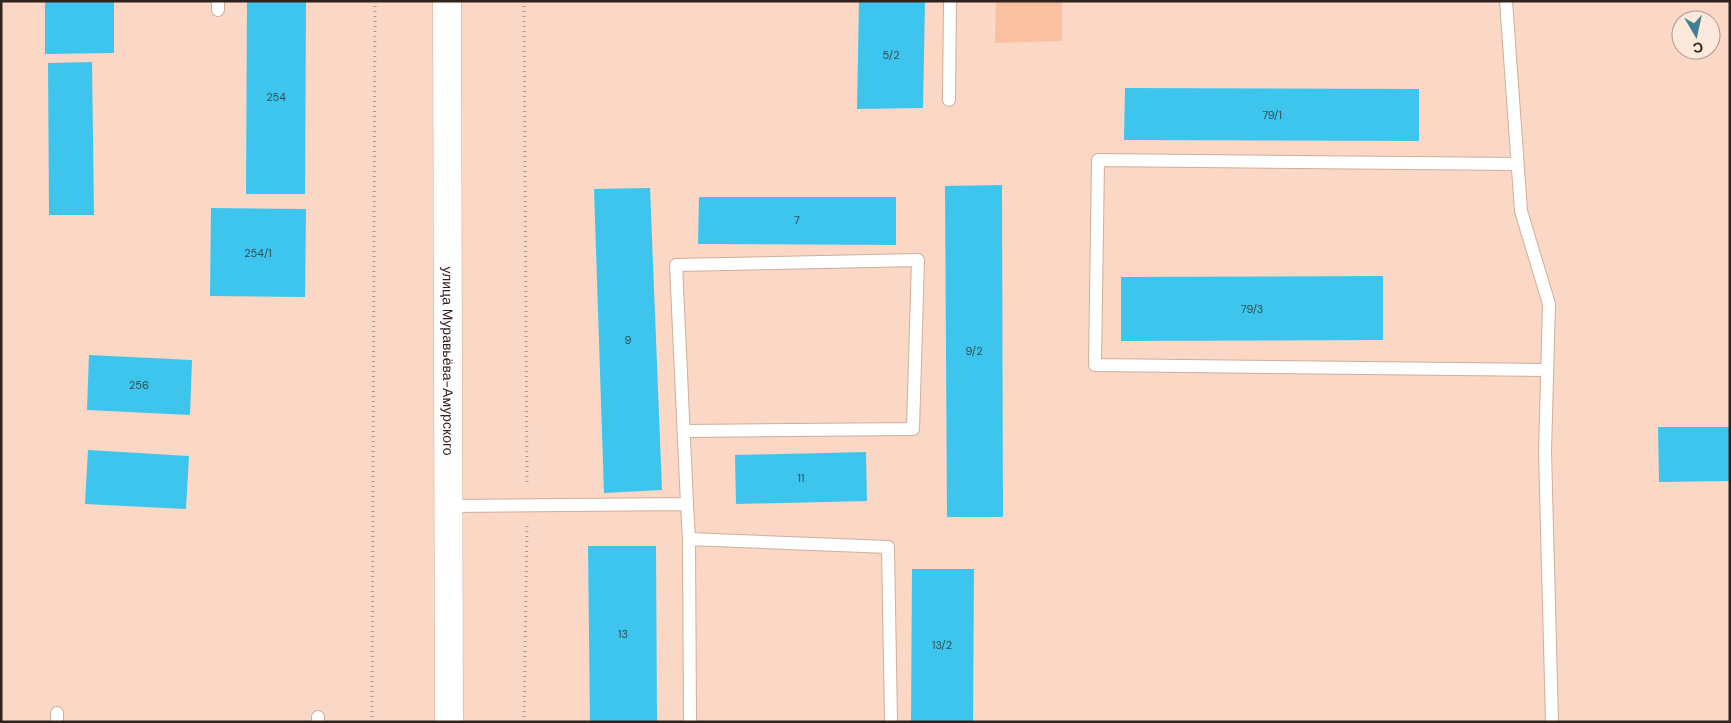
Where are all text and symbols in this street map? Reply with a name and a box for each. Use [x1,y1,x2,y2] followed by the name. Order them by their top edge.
[1671,10,1721,60] north arrow
[1692,38,1704,58] text: С
[882,48,900,62] house number: 5/2
[266,90,286,104] house number: 254
[1262,108,1282,122] house number: 79/1
[794,213,800,227] house number: 7
[244,246,272,260] house number: 254/1
[439,266,457,456] street label: улица Муравьёва-Амурского
[1241,302,1263,316] house number: 79/3
[625,333,632,347] house number: 9
[965,344,983,358] house number: 9/2
[129,378,149,392] house number: 256
[798,471,804,485] house number: 11
[618,627,628,641] house number: 13
[932,638,952,652] house number: 13/2

